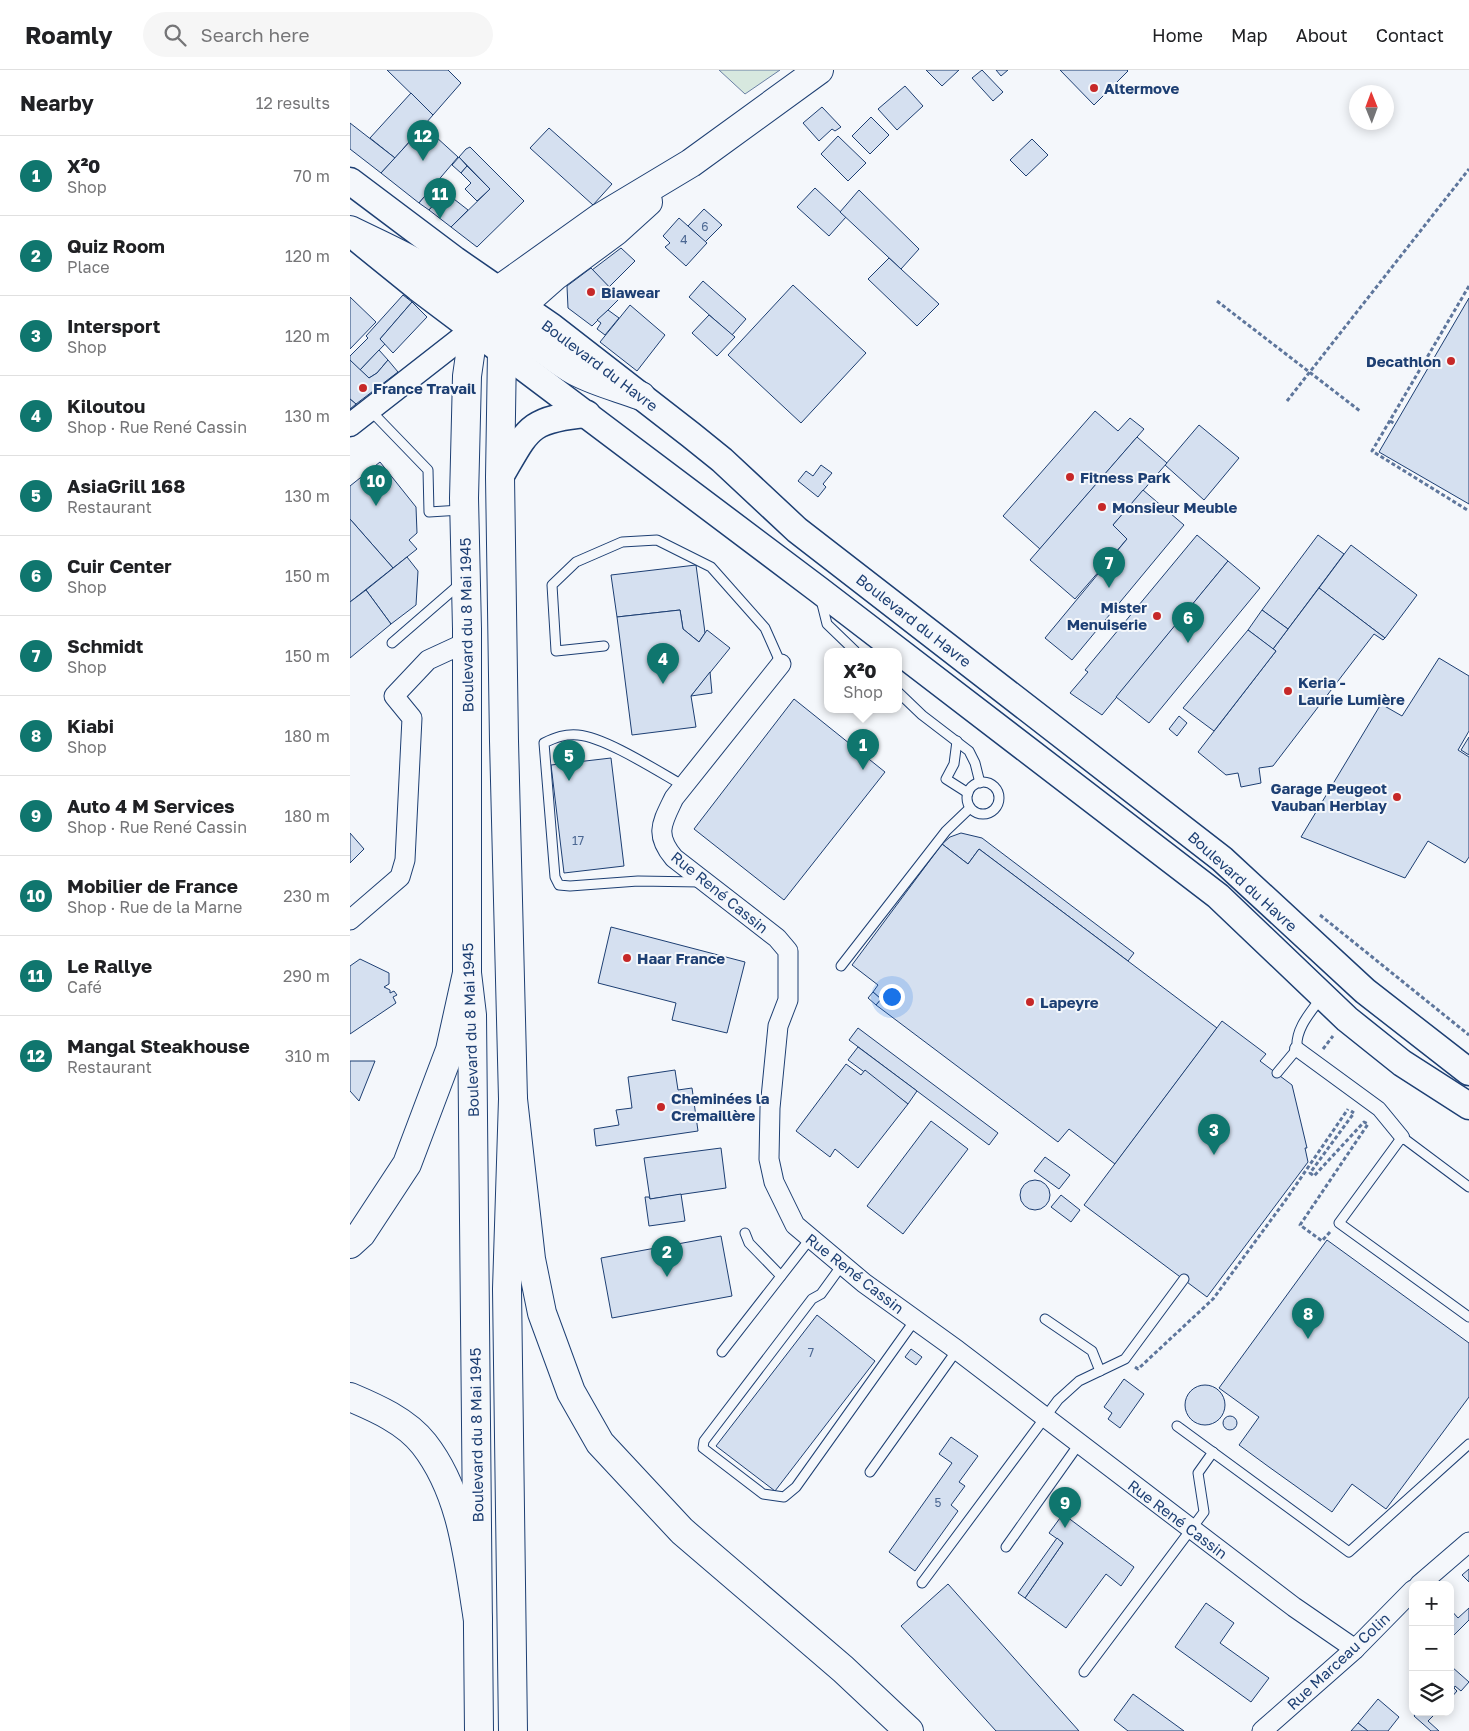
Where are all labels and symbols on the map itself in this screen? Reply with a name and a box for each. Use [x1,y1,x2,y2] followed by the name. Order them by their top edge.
[1104,79,1179,97] place label: Altermove
[1088,82,1100,94] marker: Altermove
[1349,85,1394,130] north arrow
[407,120,439,161] pin: 12
[424,178,456,219] pin: 11
[701,219,709,234] house number: 6
[680,232,688,247] house number: 4
[601,283,660,301] place label: Biawear
[585,286,597,298] marker: Biawear
[538,315,662,415] street label: Boulevard du Havre
[1366,352,1441,370] place label: Decathlon
[1445,355,1457,367] marker: Decathlon
[373,379,476,397] place label: France Travail
[357,382,369,394] marker: France Travail
[360,465,392,506] pin: 10
[1080,468,1171,486] place label: Fitness Park
[1064,471,1076,483] marker: Fitness Park
[1112,498,1238,516] place label: Monsieur Meuble
[1096,501,1108,513] marker: Monsieur Meuble
[455,538,477,712] street label: Boulevard du 8 Mai 1945
[1093,547,1125,588] pin: 7
[853,570,975,671] street label: Boulevard du Havre
[1067,598,1147,633] place label: Mister Menuiserie
[1172,602,1204,643] pin: 6
[1151,610,1163,622] marker: Mister Menuiserie
[647,643,679,684] pin: 4
[1298,673,1405,708] place label: Keria - Laurie Lumière
[1282,685,1294,697] marker: Keria - Laurie Lumière
[847,729,879,770] pin: 1
[553,740,585,781] pin: 5
[1270,779,1387,814] place label: Garage Peugeot Vauban Herblay
[1391,791,1403,803] marker: Garage Peugeot Vauban Herblay
[1185,827,1302,935] street label: Boulevard du Havre
[572,833,584,848] house number: 17
[668,847,772,937] street label: Rue René Cassin
[458,942,482,1118] street label: Boulevard du 8 Mai 1945
[637,949,725,967] place label: Haar France
[621,952,633,964] marker: Haar France
[879,984,905,1010] your location
[1040,993,1099,1011] place label: Lapeyre
[1024,996,1036,1008] marker: Lapeyre
[671,1089,770,1124] place label: Cheminées la Cremaillère
[655,1101,667,1113] marker: Cheminées la Cremaillère
[1198,1114,1230,1155] pin: 3
[802,1229,908,1317] street label: Rue René Cassin
[651,1236,683,1277] pin: 2
[1292,1298,1324,1339] pin: 8
[808,1345,814,1360] house number: 7
[465,1348,487,1522] street label: Boulevard du 8 Mai 1945
[1125,1476,1231,1562] street label: Rue René Cassin
[1049,1487,1081,1528] pin: 9
[935,1495,942,1510] house number: 5
[1283,1609,1393,1713] street label: Rue Marceau Colin

